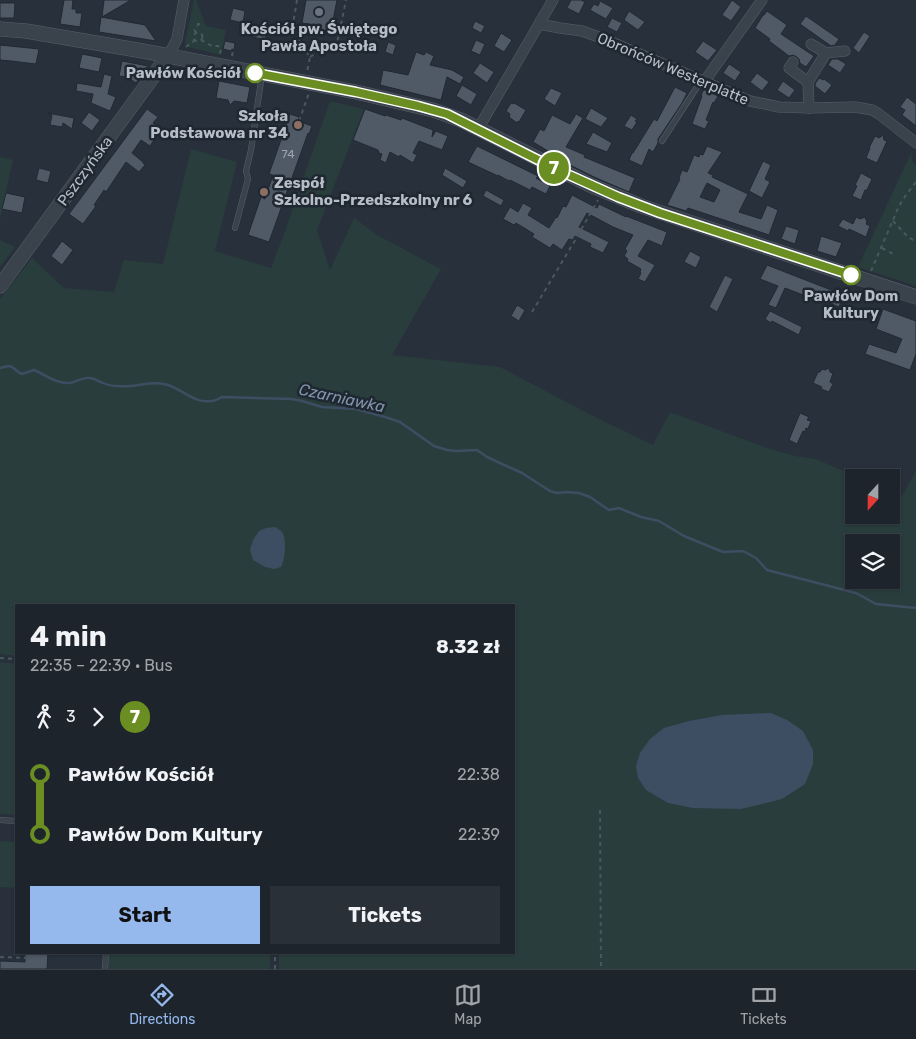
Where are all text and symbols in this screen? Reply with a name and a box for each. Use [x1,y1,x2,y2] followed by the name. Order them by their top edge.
[313,6,325,18] marker: Kościół pw. Świętego Pawła Apostoła
[241,20,397,55] place label: Kościół pw. Świętego Pawła Apostoła
[595,29,751,109] street label: Obrońców Westerplatte
[245,63,265,83] marker: Pawłów Kościół
[126,64,241,82] place label: Pawłów Kościół
[150,107,288,142] place label: Szkoła Podstawowa nr 34
[292,119,304,131] marker: Szkoła Podstawowa nr 34
[54,133,116,209] street label: Pszczyńska
[281,147,295,161] house number: 74
[538,152,570,184] line badge: 7
[549,157,559,179] text: 7
[274,174,473,209] place label: Zespół Szkolno-Przedszkolny nr 6
[258,186,270,198] marker: Zespół Szkolno-Przedszkolny nr 6
[841,265,861,285] marker: Pawłów Dom Kultury
[804,287,898,322] place label: Pawłów Dom Kultury
[297,380,387,416] water label: Czarniawka
[845,469,900,524] north arrow
[845,469,900,589] map controls
[845,534,900,589] button: layers
[30,620,107,653] text: 4 min
[436,635,500,658] text: 8.32 zł
[30,656,173,675] text: 22:35 – 22:39 · Bus
[30,703,58,731] icon: walk
[84,703,112,731] icon: forward
[130,706,140,728] text: 7
[66,707,76,726] text: 3
[68,763,214,786] text: Pawłów Kościół
[457,765,500,784] text: 22:38
[68,823,263,846] text: Pawłów Dom Kultury
[458,825,500,844] text: 22:39
[30,886,260,944] button: Start
[270,886,500,944] button: Tickets
[129,981,196,1028] tab: Directions
[454,981,482,1028] tab: Map
[740,981,787,1028] tab: Tickets

